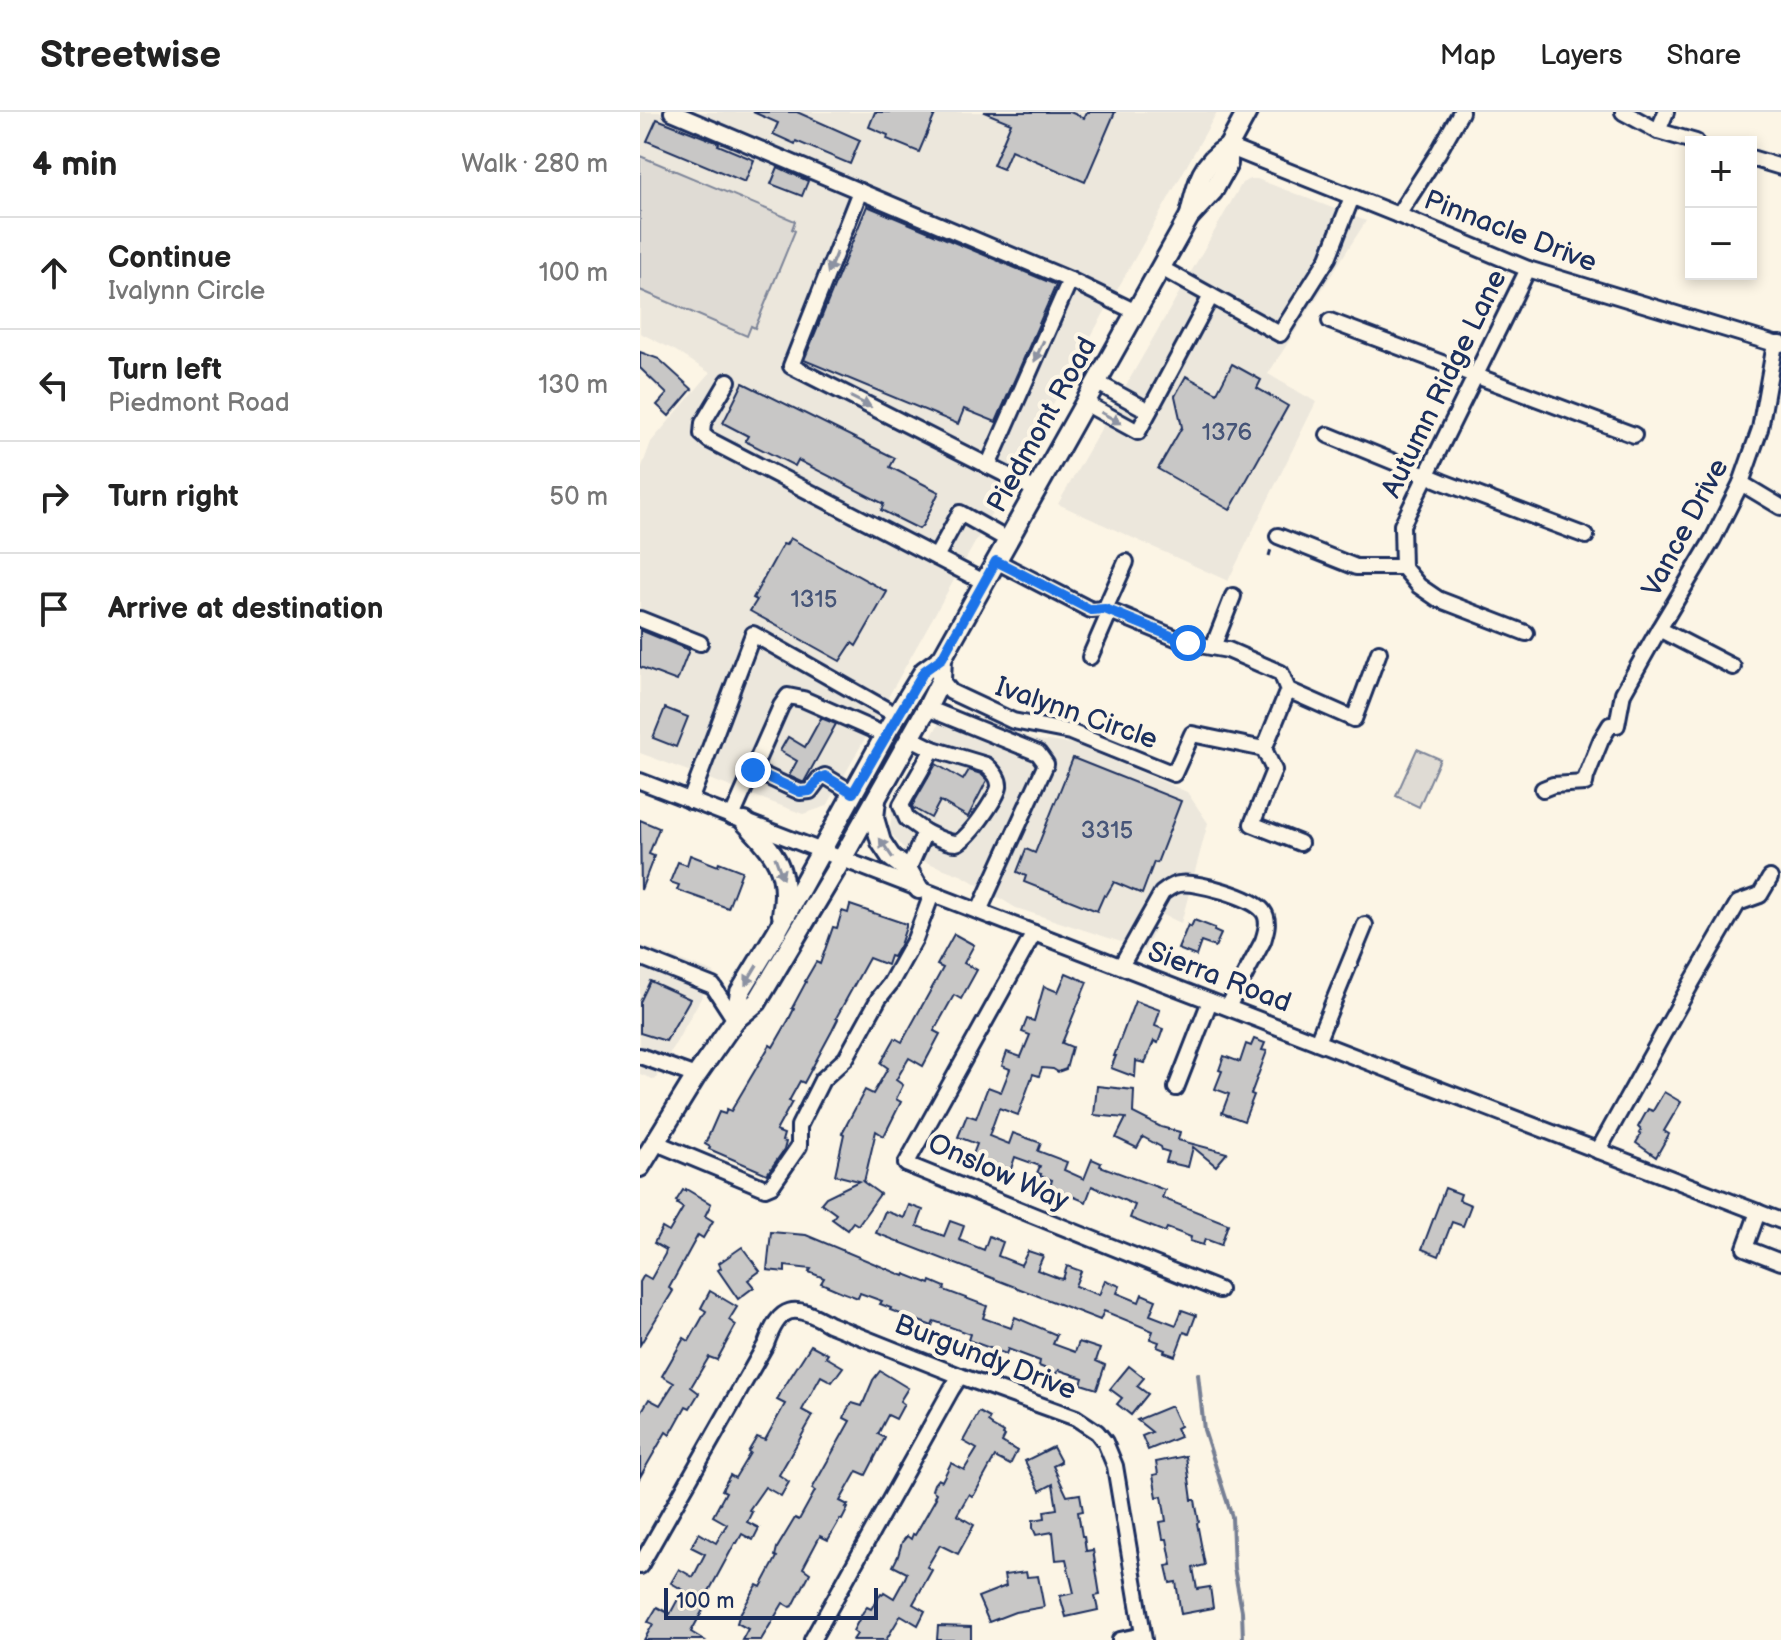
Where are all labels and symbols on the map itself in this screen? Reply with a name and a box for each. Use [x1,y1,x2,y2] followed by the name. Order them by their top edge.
[1419,183,1602,280] street label: Pinnacle Drive
[825,251,838,275] one-way arrow
[1375,264,1514,503] street label: Autumn Ridge Lane
[980,331,1104,518] street label: Piedmont Road
[1032,340,1045,363] one-way arrow
[849,395,872,408] one-way arrow
[1100,410,1122,424] one-way arrow
[1202,418,1252,447] house number: 1376
[1635,453,1735,602] street label: Vance Drive
[790,585,838,614] house number: 1315
[1170,625,1206,661] route start
[991,670,1162,757] street label: Ivalynn Circle
[735,752,771,788] route end
[1081,816,1133,845] house number: 3315
[879,837,894,858] one-way arrow
[774,856,786,880] one-way arrow
[1143,935,1296,1020] street label: Sierra Road
[744,964,758,986] one-way arrow
[923,1127,1074,1218] street label: Onslow Way
[890,1308,1081,1407] street label: Burgundy Drive
[664,1584,878,1620] scale bar

